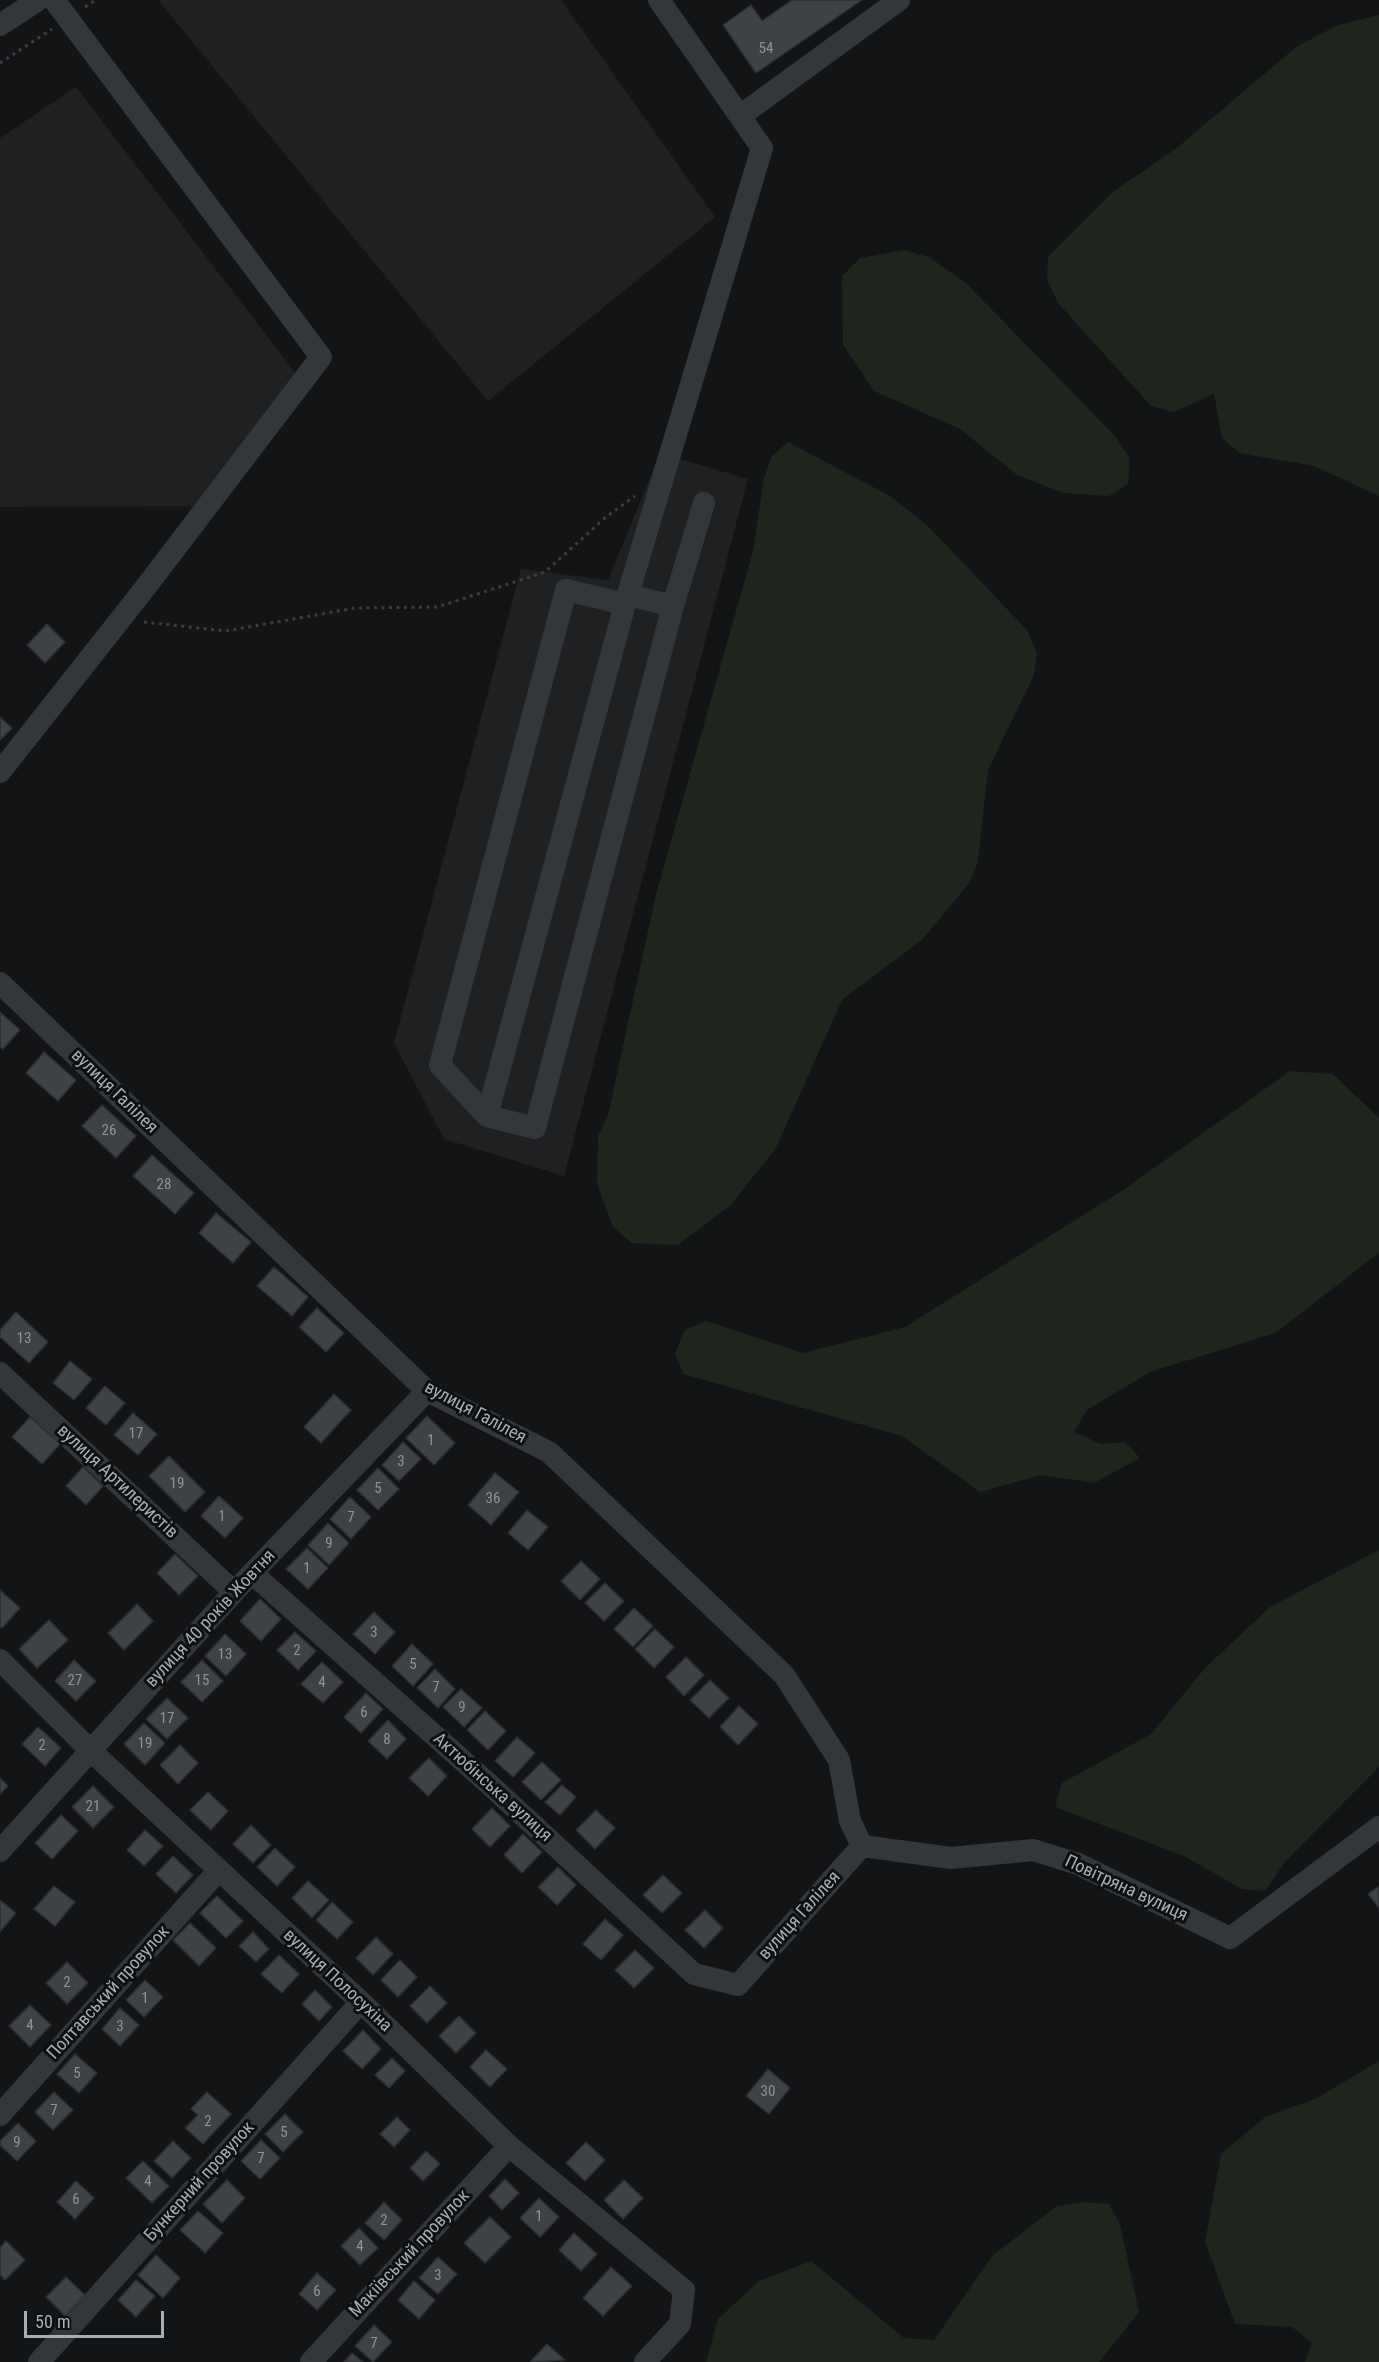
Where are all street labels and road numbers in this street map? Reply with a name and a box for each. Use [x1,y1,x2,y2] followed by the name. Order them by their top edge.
[66,1045,162,1139] street label: вулиця Галілея
[420,1377,530,1449] street label: вулиця Галілея
[52,1421,182,1543] street label: вулиця Артилеристів
[142,1546,280,1692] street label: вулиця 40 років Жовтня
[428,1729,556,1847] street label: Актюбінська вулиця
[1061,1851,1191,1927] street label: Повітряна вулиця
[755,1867,845,1965] street label: вулиця Галілея
[43,1922,175,2064] street label: Полтавський провулок
[278,1925,396,2037] street label: вулиця Полосухіна
[140,2118,260,2246] street label: Бункерний провулок
[345,2186,475,2322] street label: Макіївський провулок

